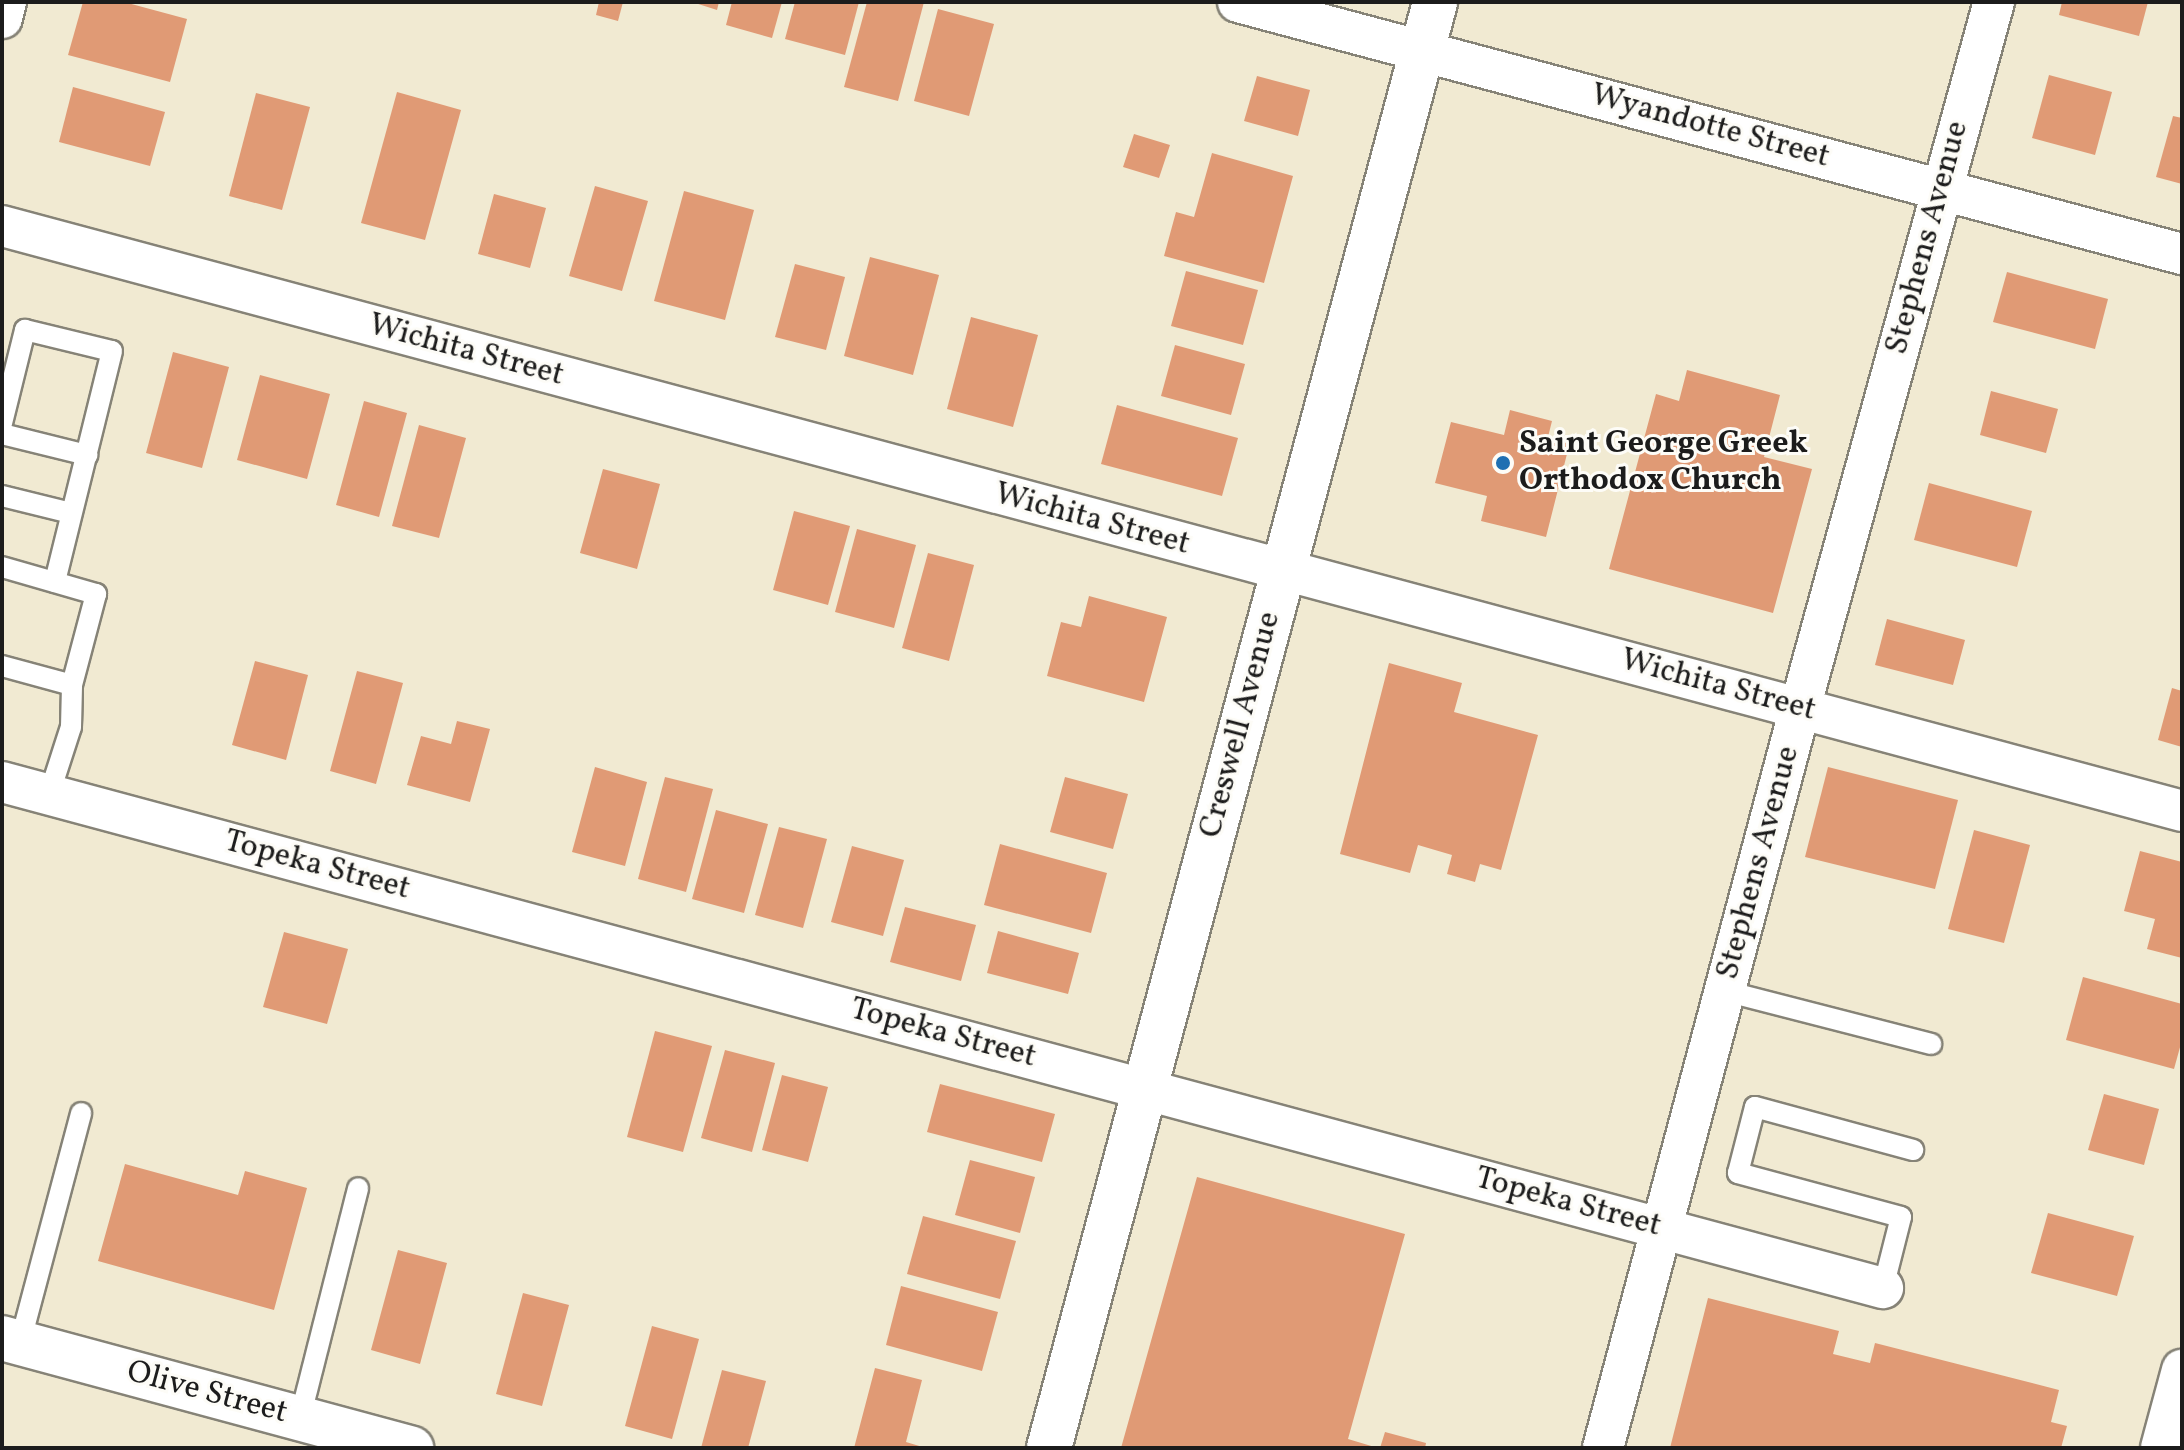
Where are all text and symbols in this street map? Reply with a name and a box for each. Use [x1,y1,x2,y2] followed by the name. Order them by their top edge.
[1586,77,1834,177] street label: Wyandotte Street
[1878,117,1978,359] street label: Stephens Avenue
[364,307,568,395] street label: Wichita Street
[1519,426,1808,501] place label: Saint George Greek Orthodox Church
[1494,454,1512,472] marker: Saint George Greek Orthodox Church
[990,476,1194,564] street label: Wichita Street
[1192,608,1290,842] street label: Creswell Avenue
[1616,642,1820,730] street label: Wichita Street
[1709,742,1809,984] street label: Stephens Avenue
[220,823,414,909] street label: Topeka Street
[846,991,1040,1077] street label: Topeka Street
[1471,1160,1665,1246] street label: Topeka Street
[123,1353,291,1433] street label: Olive Street

